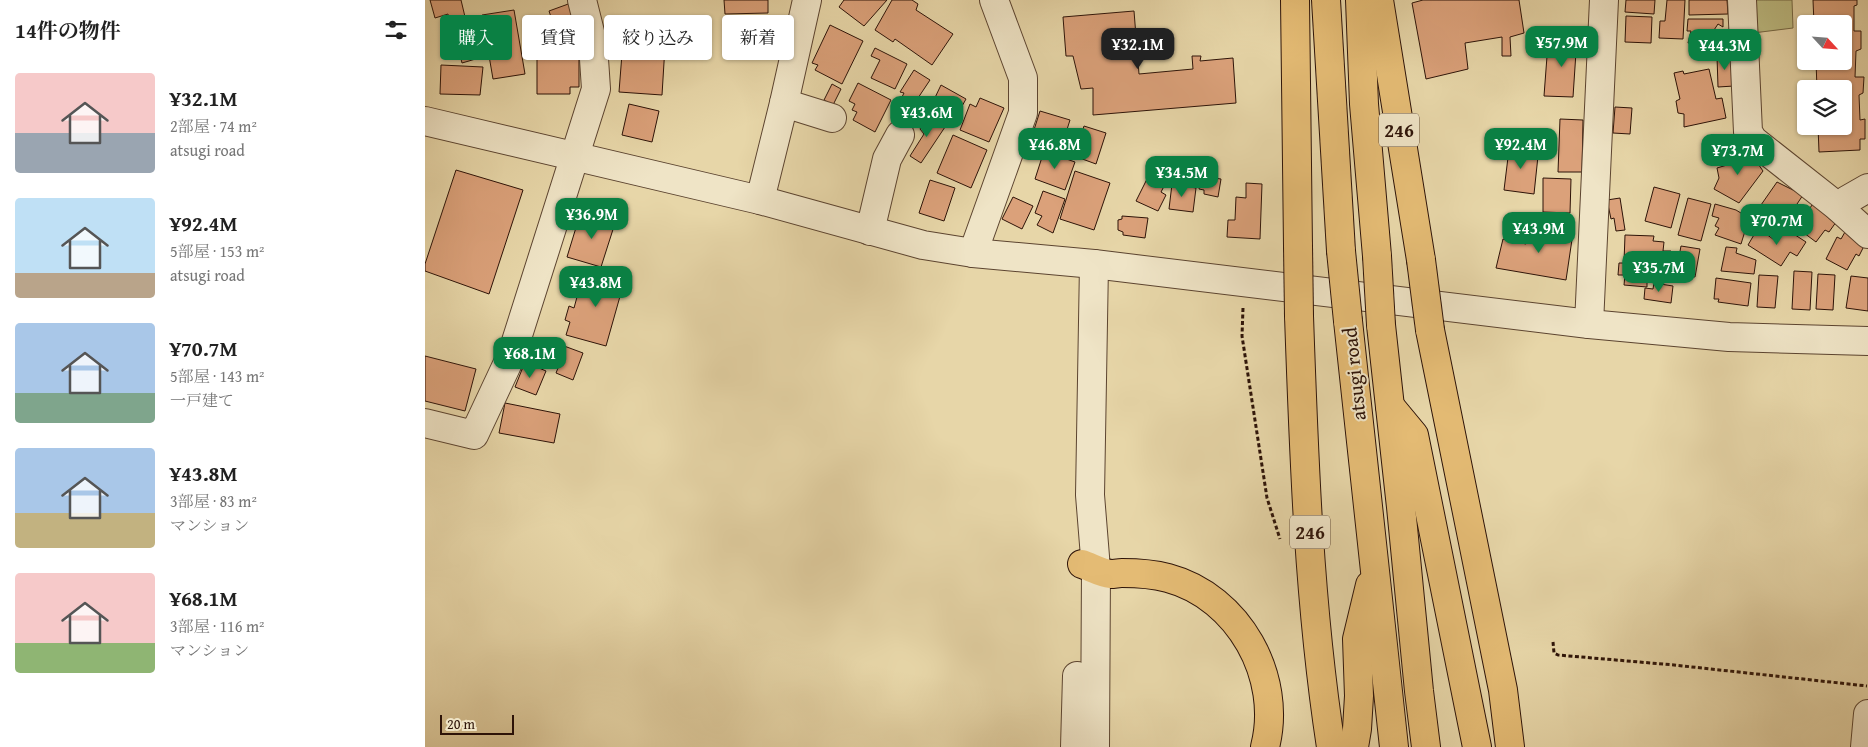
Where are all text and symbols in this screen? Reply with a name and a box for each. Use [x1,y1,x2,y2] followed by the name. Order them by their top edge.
[15,15,121,46] text: 14件の物件
[440,15,512,60] chip: 購入
[522,15,594,60] chip: 賃貸
[604,15,712,60] chip: 絞り込み
[722,15,794,60] chip: 新着
[1797,15,1853,70] north arrow
[1797,15,1852,135] map controls
[382,16,410,44] icon: filters
[1521,26,1603,68] pin: ¥57.9M
[1097,28,1179,70] pin: ¥32.1M
[1684,28,1766,71] pin: ¥44.3M
[1536,30,1588,54] text: ¥57.9M
[1112,32,1164,56] text: ¥32.1M
[1699,33,1751,57] text: ¥44.3M
[1797,80,1852,135] button: layers
[170,83,238,114] text: ¥32.1M
[55,93,115,153] icon: home
[886,96,968,138] pin: ¥43.6M
[901,100,953,124] text: ¥43.6M
[170,114,257,138] text: 2部屋 · 74 m²
[1379,114,1419,146] road number: 246
[1014,128,1096,170] pin: ¥46.8M
[1480,128,1562,170] pin: ¥92.4M
[1029,132,1081,156] text: ¥46.8M
[1495,132,1547,156] text: ¥92.4M
[1697,134,1779,176] pin: ¥73.7M
[170,138,245,162] text: atsugi road
[1712,138,1764,162] text: ¥73.7M
[1141,156,1223,198] pin: ¥34.5M
[1156,160,1208,184] text: ¥34.5M
[551,198,633,240] pin: ¥36.9M
[566,202,618,226] text: ¥36.9M
[1736,204,1818,246] pin: ¥70.7M
[170,208,238,239] text: ¥92.4M
[1751,208,1803,232] text: ¥70.7M
[1498,212,1580,254] pin: ¥43.9M
[1513,216,1565,240] text: ¥43.9M
[55,218,115,278] icon: home
[170,239,265,263] text: 5部屋 · 153 m²
[1618,250,1700,293] pin: ¥35.7M
[1633,255,1685,279] text: ¥35.7M
[170,263,245,287] text: atsugi road
[555,266,637,308] pin: ¥43.8M
[570,270,622,294] text: ¥43.8M
[1334,326,1373,422] street label: atsugi road
[170,333,238,364] text: ¥70.7M
[489,336,571,379] pin: ¥68.1M
[504,341,556,365] text: ¥68.1M
[55,343,115,403] icon: home
[170,364,265,388] text: 5部屋 · 143 m²
[170,388,234,412] text: 一戸建て
[170,458,238,489] text: ¥43.8M
[55,468,115,528] icon: home
[170,489,257,513] text: 3部屋 · 83 m²
[170,513,249,537] text: マンション
[1290,516,1330,548] road number: 246
[170,583,238,614] text: ¥68.1M
[55,593,115,653] icon: home
[170,614,265,638] text: 3部屋 · 116 m²
[170,638,249,662] text: マンション
[440,712,514,735] scale bar
[447,714,475,734] text: 20 m

